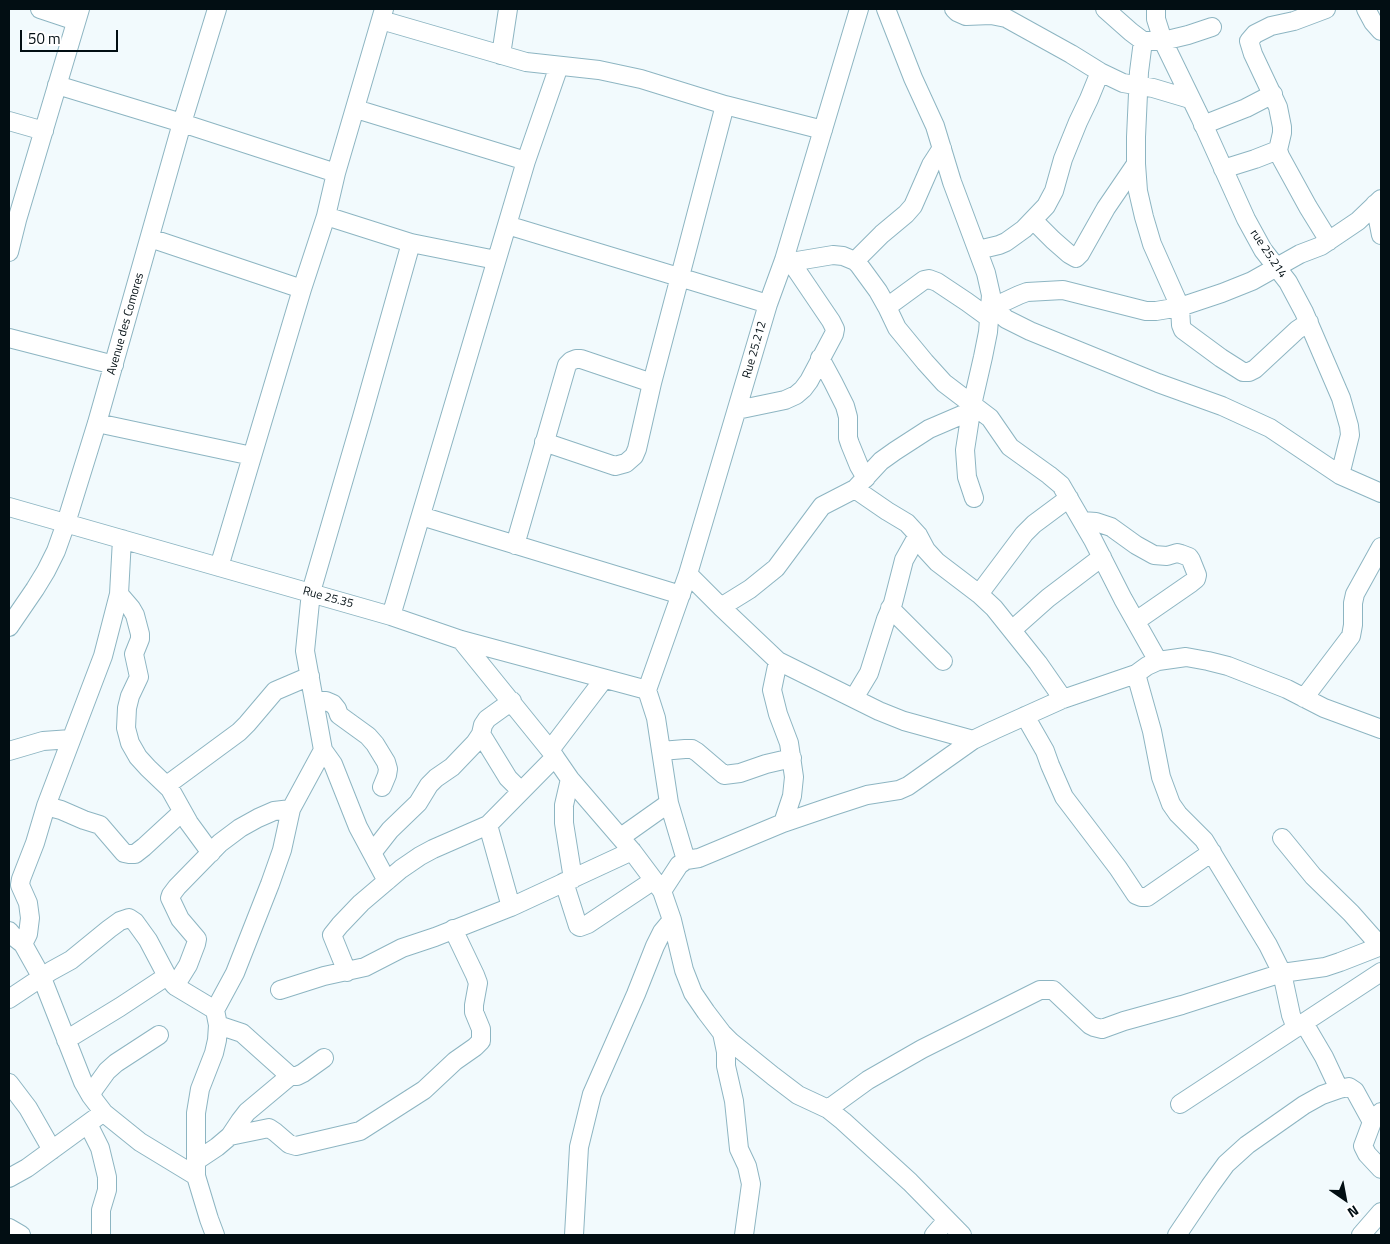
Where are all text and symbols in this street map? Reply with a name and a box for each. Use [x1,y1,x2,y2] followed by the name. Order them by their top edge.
[22,20,120,52] scale bar
[28,27,61,50] text: 50 m
[1247,227,1289,281] street label: rue 25.214
[105,271,147,377] street label: Avenue des Comores
[740,320,770,380] street label: Rue 25.212
[301,584,355,612] street label: Rue 25.35
[1320,1174,1370,1224] north arrow
[1344,1201,1363,1223] text: N

